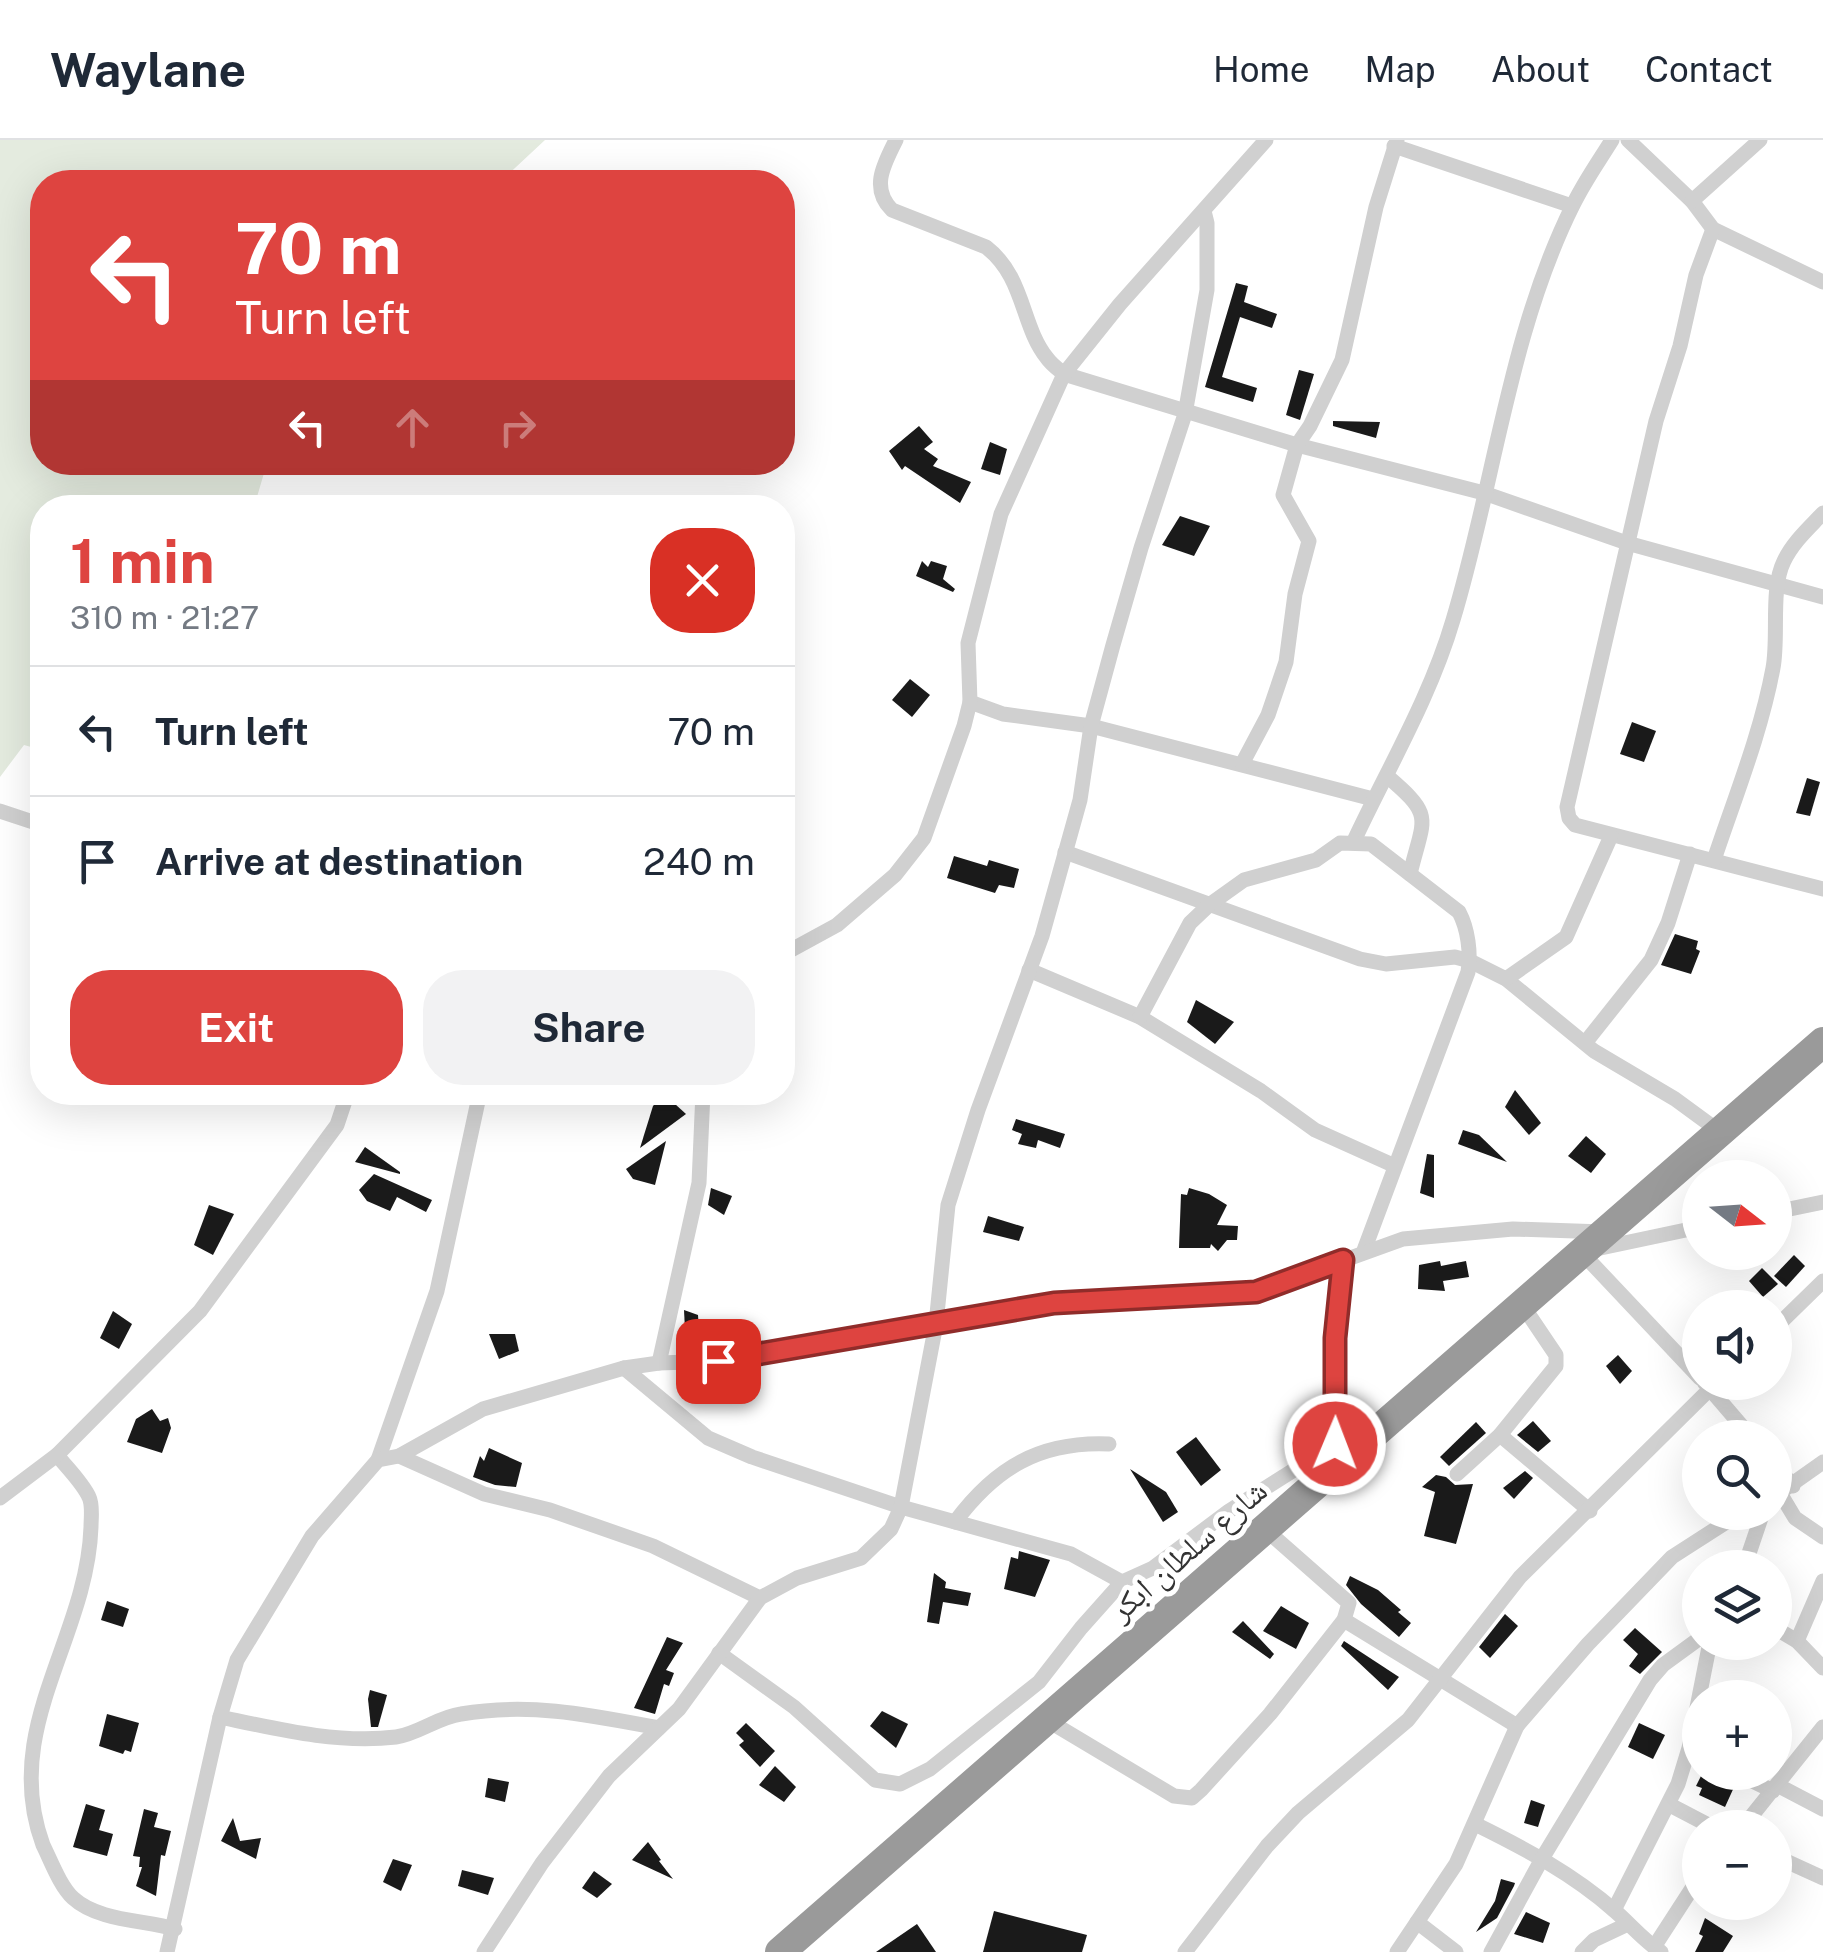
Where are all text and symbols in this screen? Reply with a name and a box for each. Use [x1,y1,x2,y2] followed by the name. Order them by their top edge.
[50,41,246,98] text: Waylane
[1213,49,1310,90] text: Home
[1365,49,1436,90] text: Map
[1491,49,1590,90] text: About
[1645,49,1773,90] text: Contact
[235,207,402,290] text: 70 m
[70,210,200,340] icon: left
[235,291,411,344] text: Turn left
[280,400,335,455] icon: left
[385,400,440,455] icon: ahead
[490,400,545,455] icon: right
[70,526,215,597] text: 1 min
[650,528,755,633] button: close
[70,599,259,636] text: 310 m · 21:27
[70,704,125,759] icon: left
[155,709,309,754] text: Turn left
[668,709,755,754] text: 70 m
[70,834,125,889] icon: arrive
[155,839,523,884] text: Arrive at destination
[643,839,755,884] text: 240 m
[70,970,403,1085] button: Exit
[423,970,755,1085] button: Share
[1682,1160,1792,1270] north arrow
[1682,1160,1792,1920] map controls
[1682,1290,1792,1400] button: sound
[676,1319,761,1404] pin
[691,1334,746,1389] icon: arrive
[1283,1392,1387,1496] position arrow
[1682,1420,1792,1530] button: search
[1101,1471,1275,1630] street label: شارع سلطان ابكر
[1682,1550,1792,1660] button: layers
[1682,1680,1792,1790] button: +
[1682,1810,1792,1920] button: −

